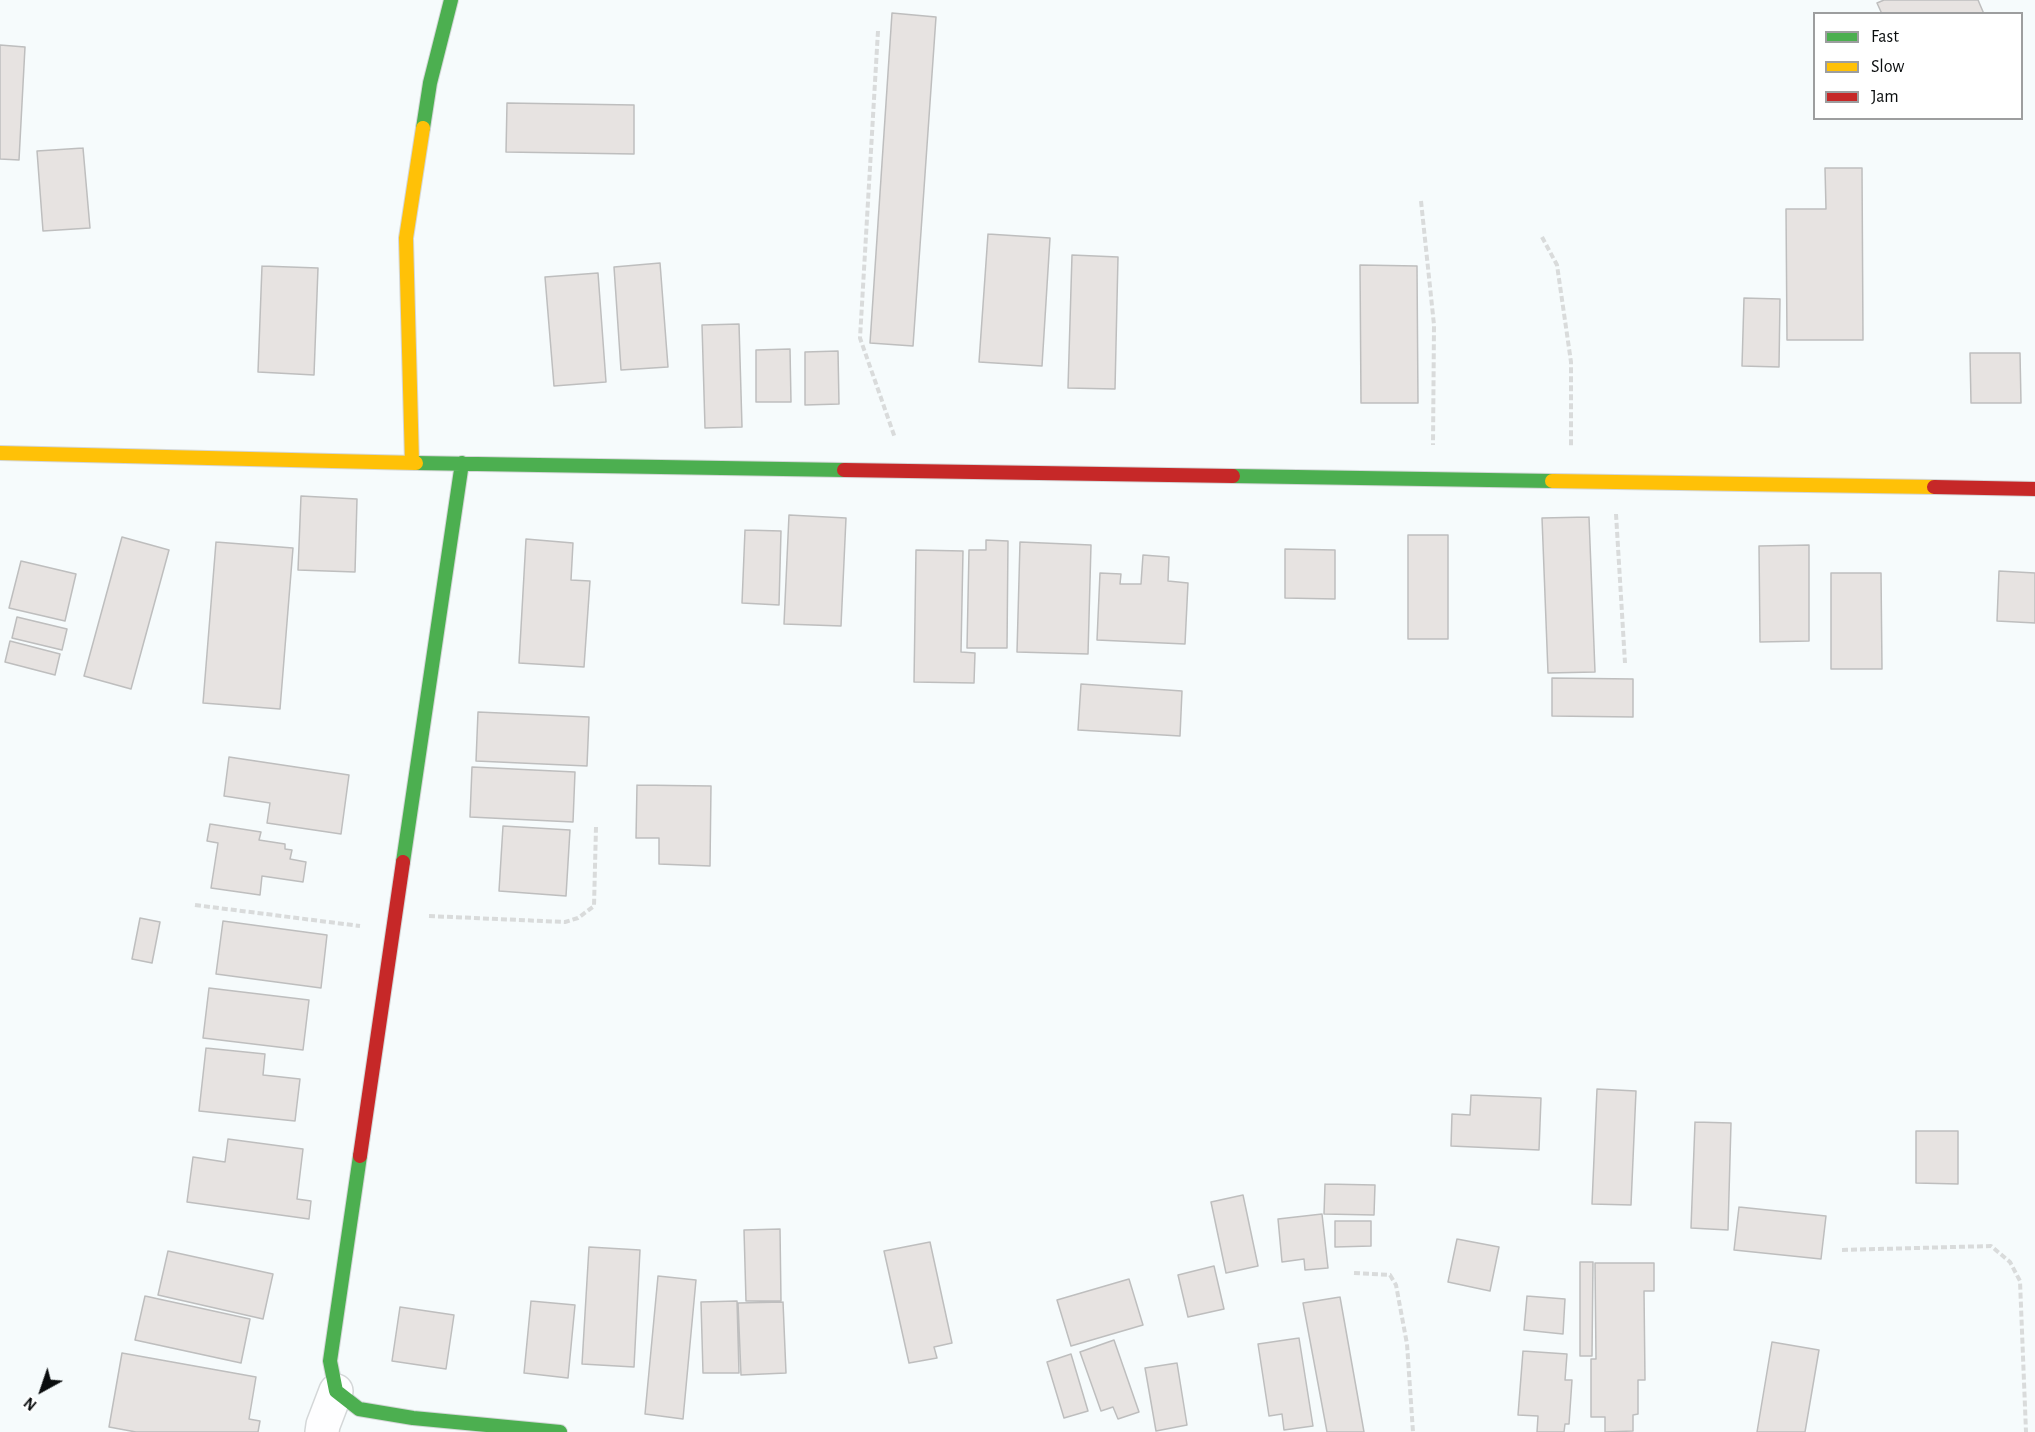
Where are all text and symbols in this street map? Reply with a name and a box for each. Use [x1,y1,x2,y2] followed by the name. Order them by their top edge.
[1813,12,2023,120] legend
[1871,28,1899,46] text: Fast
[1871,58,1904,76] text: Slow
[1871,88,1899,106] text: Jam
[12,1360,72,1420] north arrow
[21,1394,40,1413] text: N

